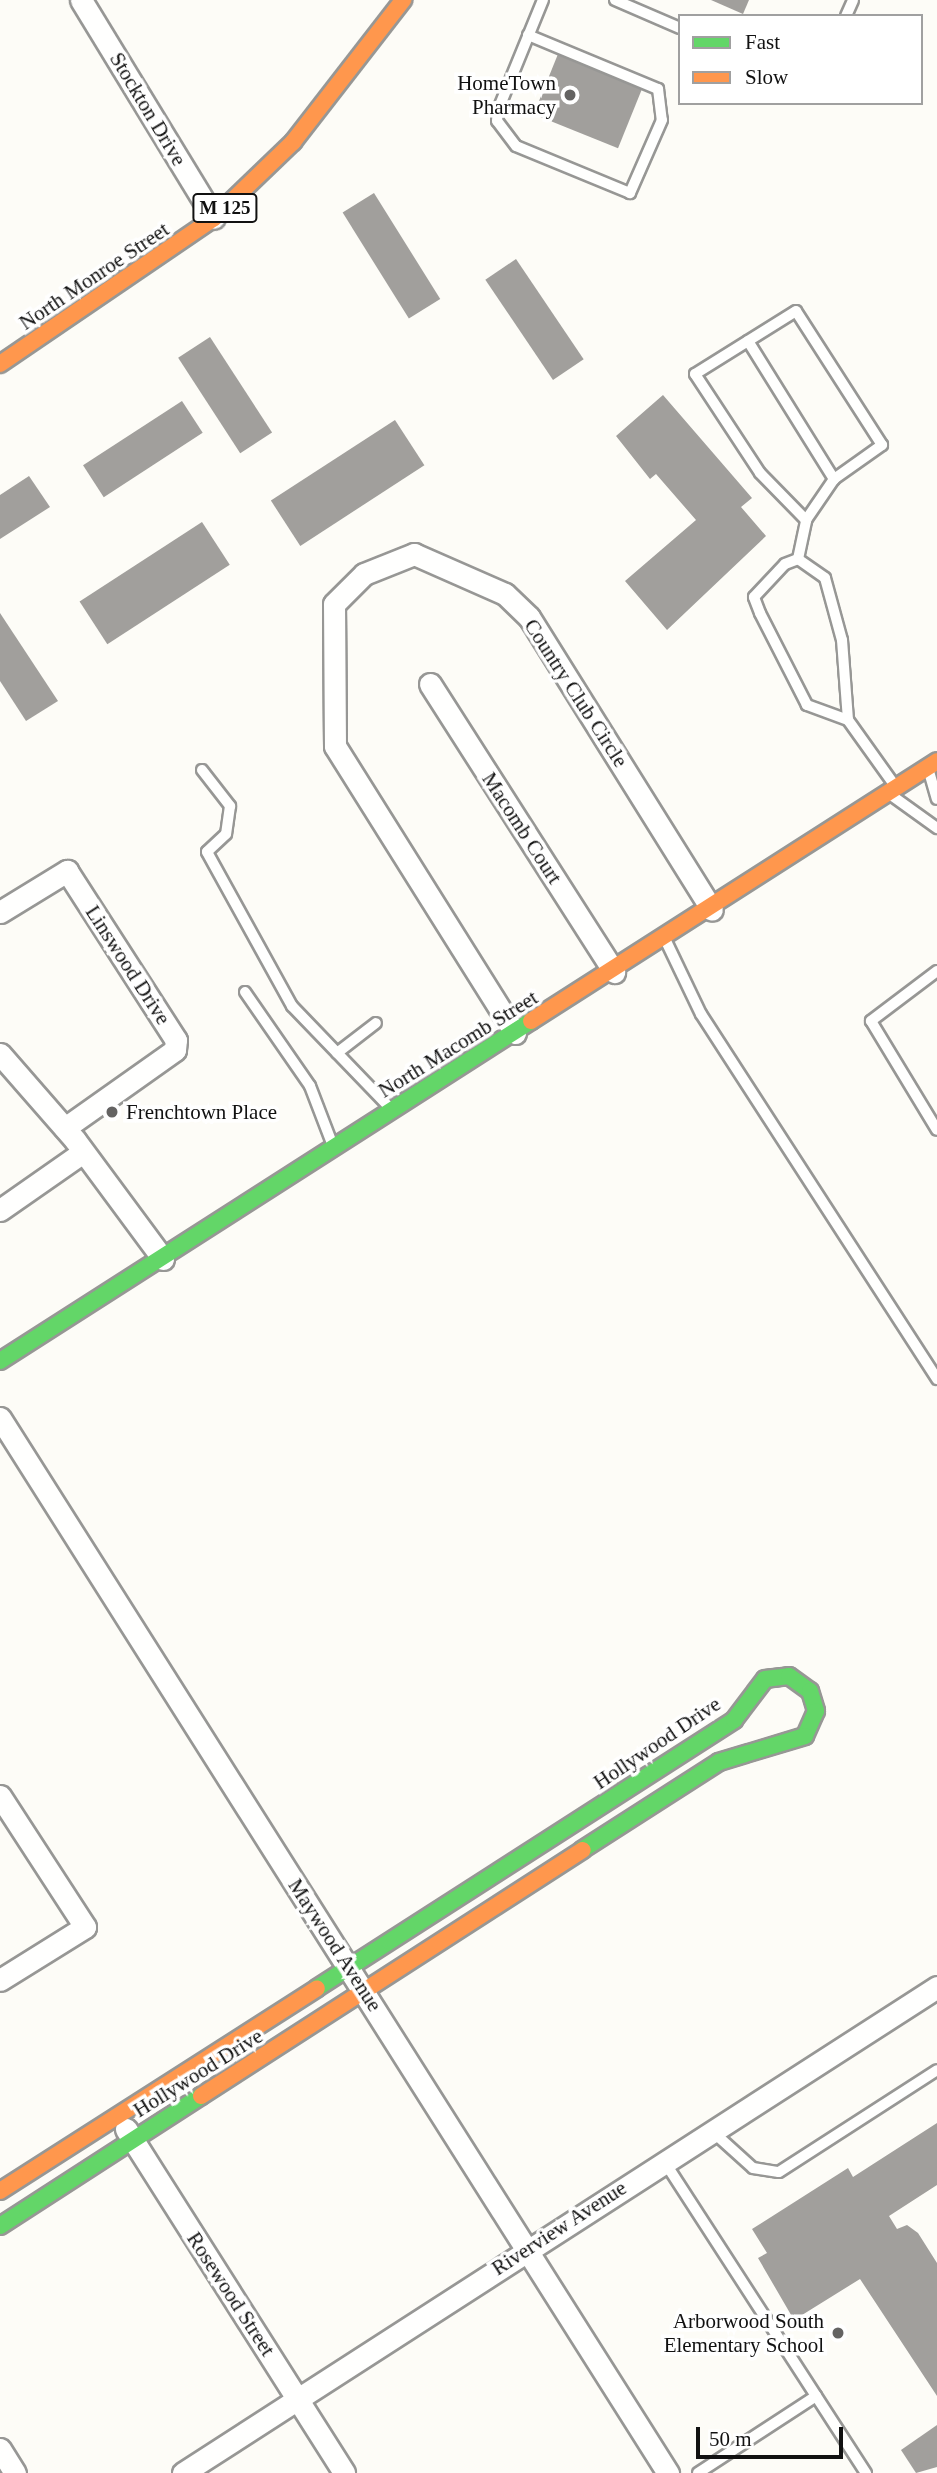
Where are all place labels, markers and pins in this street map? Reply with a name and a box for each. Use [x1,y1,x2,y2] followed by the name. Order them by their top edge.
[457,70,556,120] place label: HomeTown Pharmacy
[562,87,578,103] marker: HomeTown Pharmacy
[126,1099,277,1125] place label: Frenchtown Place
[104,1104,120,1120] marker: Frenchtown Place
[664,2308,824,2358] place label: Arborwood South Elementary School
[830,2325,846,2341] marker: Arborwood South Elementary School

